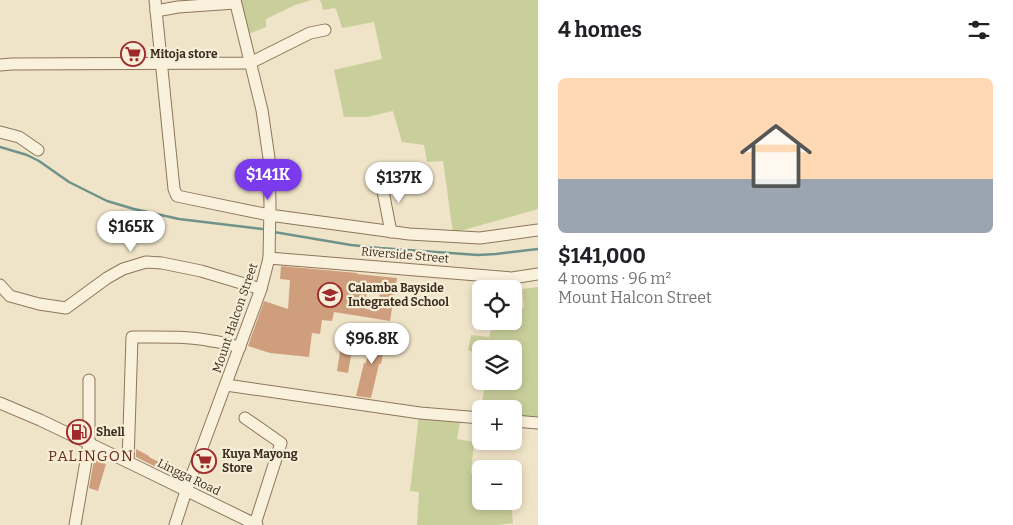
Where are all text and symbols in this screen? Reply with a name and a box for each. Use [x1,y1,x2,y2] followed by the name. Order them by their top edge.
[965,16,993,44] icon: filters
[558,17,642,43] text: 4 homes
[120,41,146,67] supermarket icon: Mitoja store
[150,47,218,62] place label: Mitoja store
[731,111,821,201] icon: home
[233,158,303,201] pin: $141K
[364,162,434,204] pin: $137K
[246,165,290,184] text: $141K
[376,168,422,187] text: $137K
[96,210,166,253] pin: $165K
[108,217,154,236] text: $165K
[558,243,646,269] text: $141,000
[360,244,450,266] street label: Riverside Street
[210,261,261,375] street label: Mount Halcon Street
[558,269,671,288] text: 4 rooms · 96 m²
[472,280,522,510] map controls
[472,280,522,330] button: locate
[348,281,449,309] place label: Calamba Bayside Integrated School
[317,282,343,308] school or university icon: Calamba Bayside Integrated School
[558,288,712,307] text: Mount Halcon Street
[331,322,413,365] pin: $96.8K
[345,329,399,348] text: $96.8K
[472,340,522,390] button: layers
[472,400,522,450] button: +
[66,419,92,445] fuel station icon: Shell
[96,425,125,439] place label: Shell
[48,447,134,465] district label: PALINGON
[222,447,298,475] place label: Kuya Mayong Store
[191,448,217,474] supermarket icon: Kuya Mayong Store
[155,456,223,498] street label: Lingga Road
[472,460,522,510] button: −

